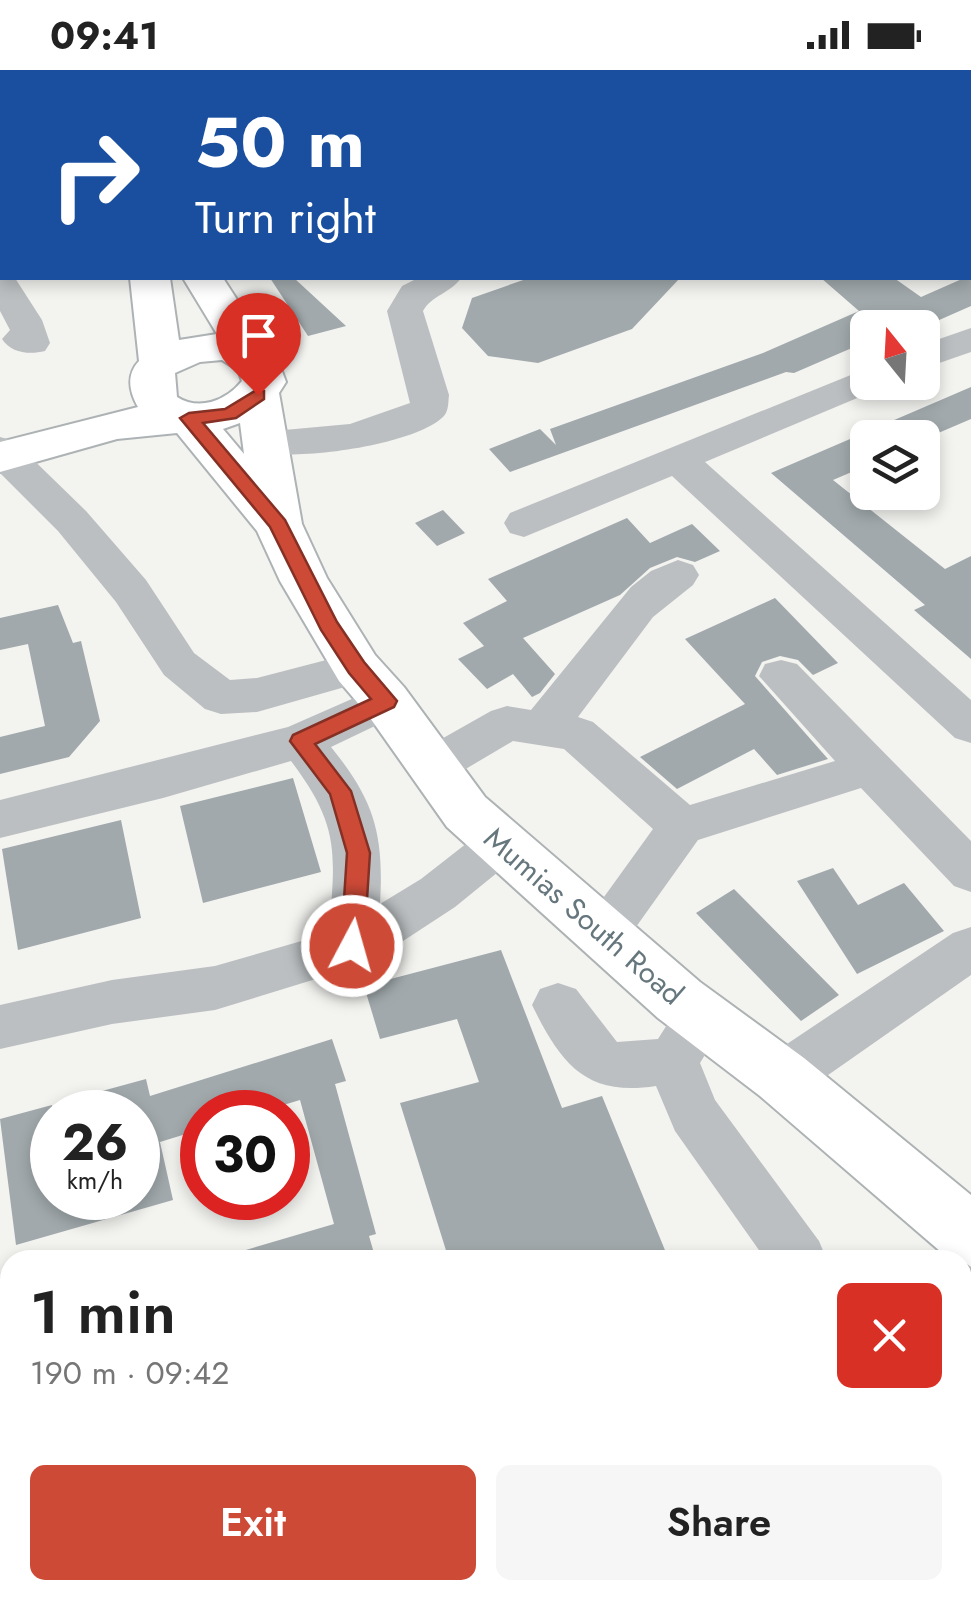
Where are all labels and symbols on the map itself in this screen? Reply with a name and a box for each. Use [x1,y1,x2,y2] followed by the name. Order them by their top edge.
[216,293,301,396] pin
[850,310,940,400] north arrow
[475,817,693,1015] street label: Mumias South Road
[300,894,404,998] position arrow
[180,1090,310,1220] speed limit sign: 30

